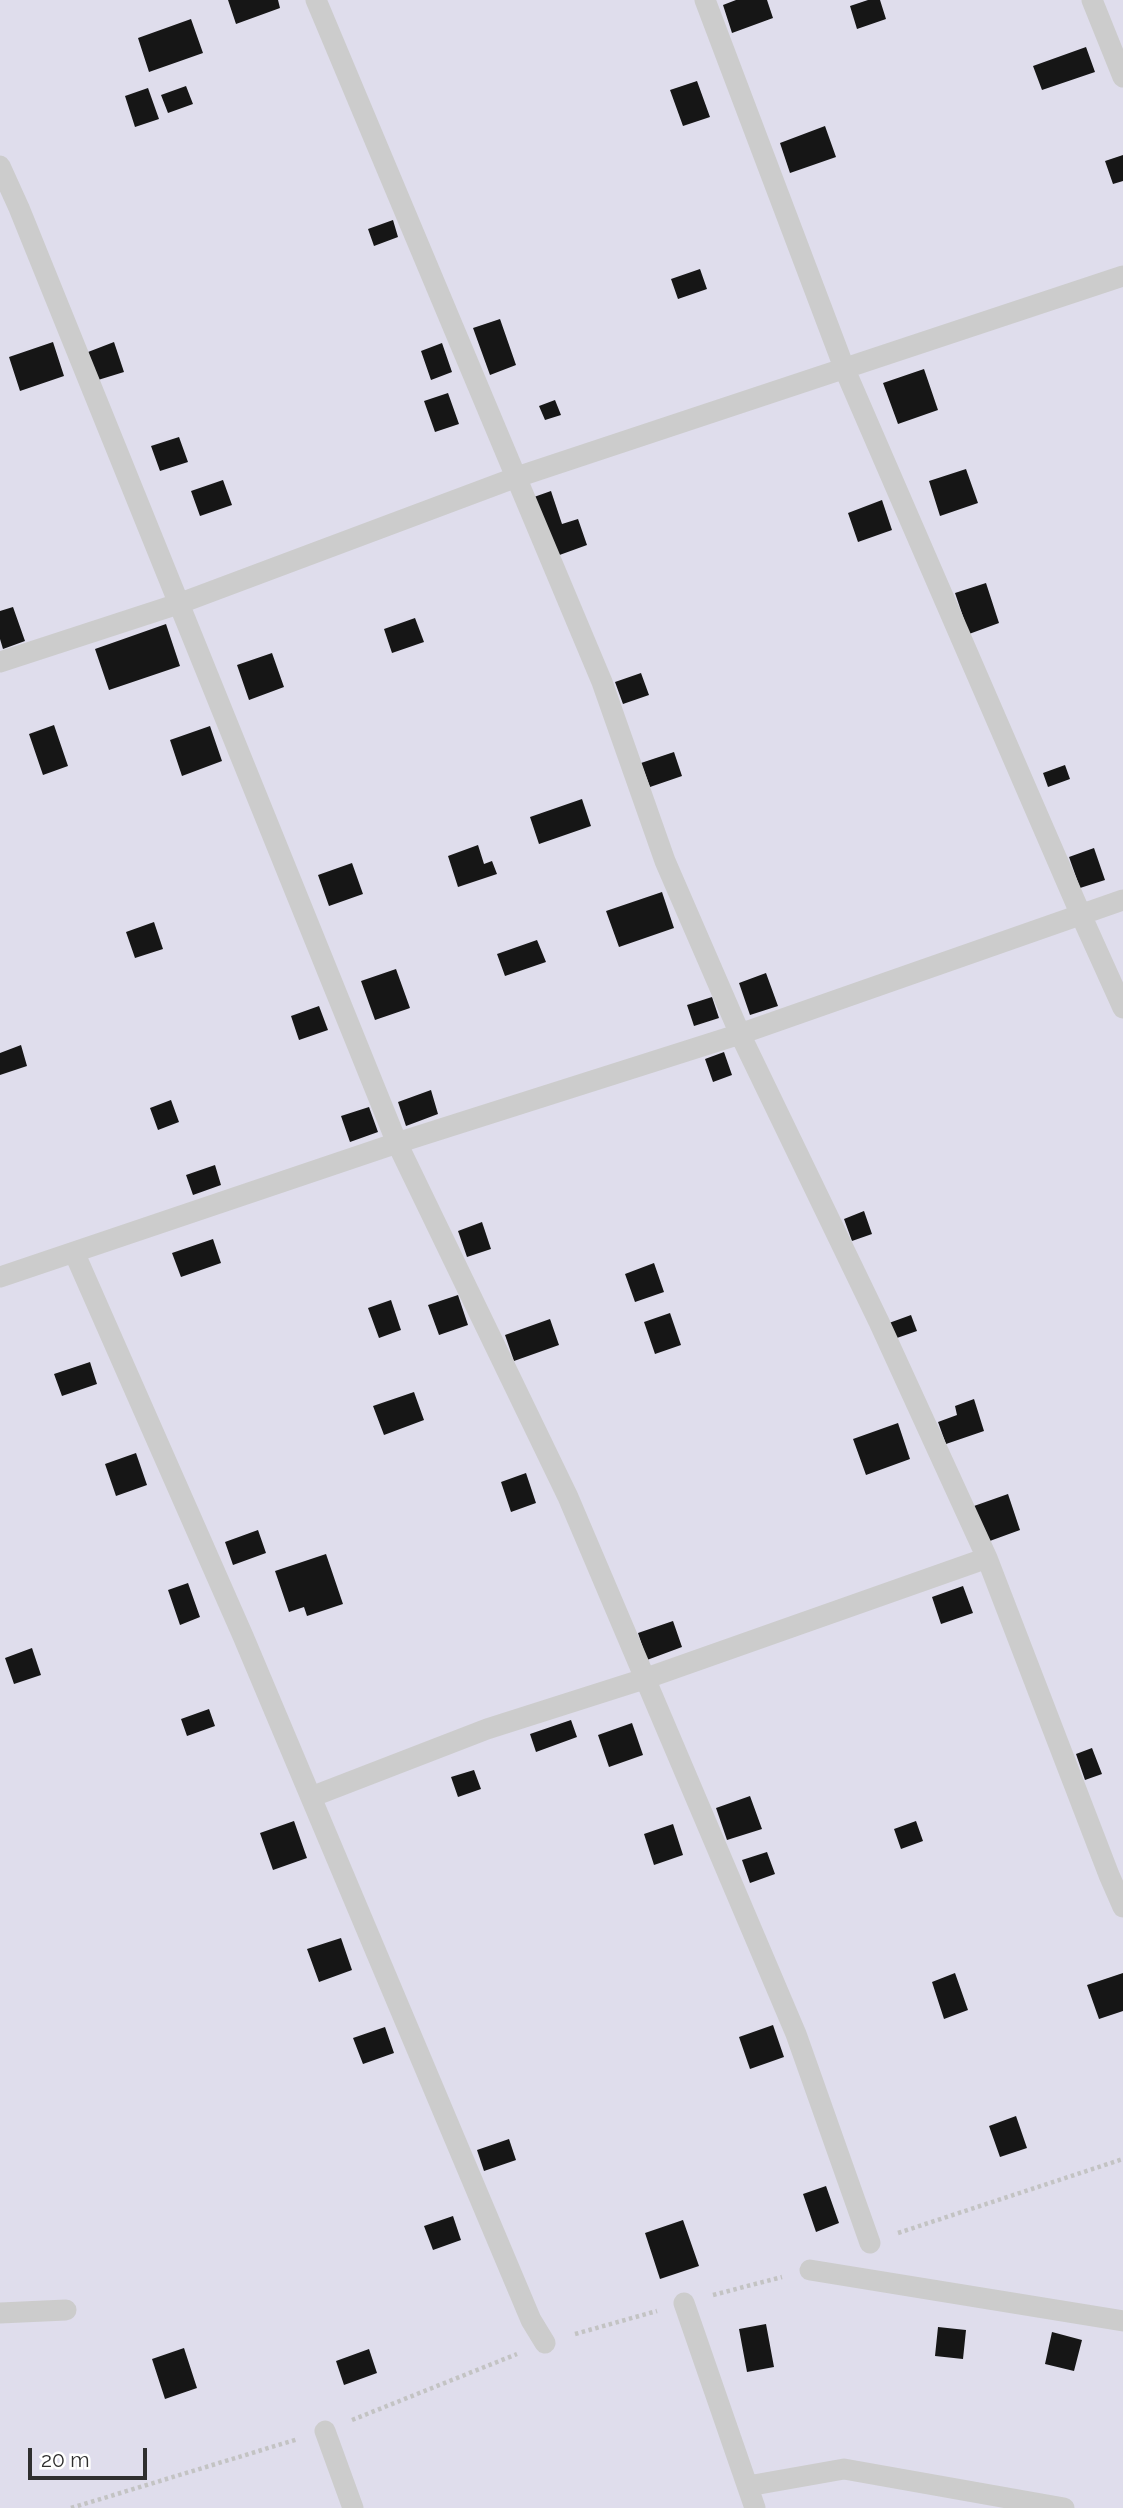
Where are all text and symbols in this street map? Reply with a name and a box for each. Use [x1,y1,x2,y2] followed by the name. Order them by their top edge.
[32,2434,150,2478] scale bar
[41,2447,89,2472] text: 20 m

